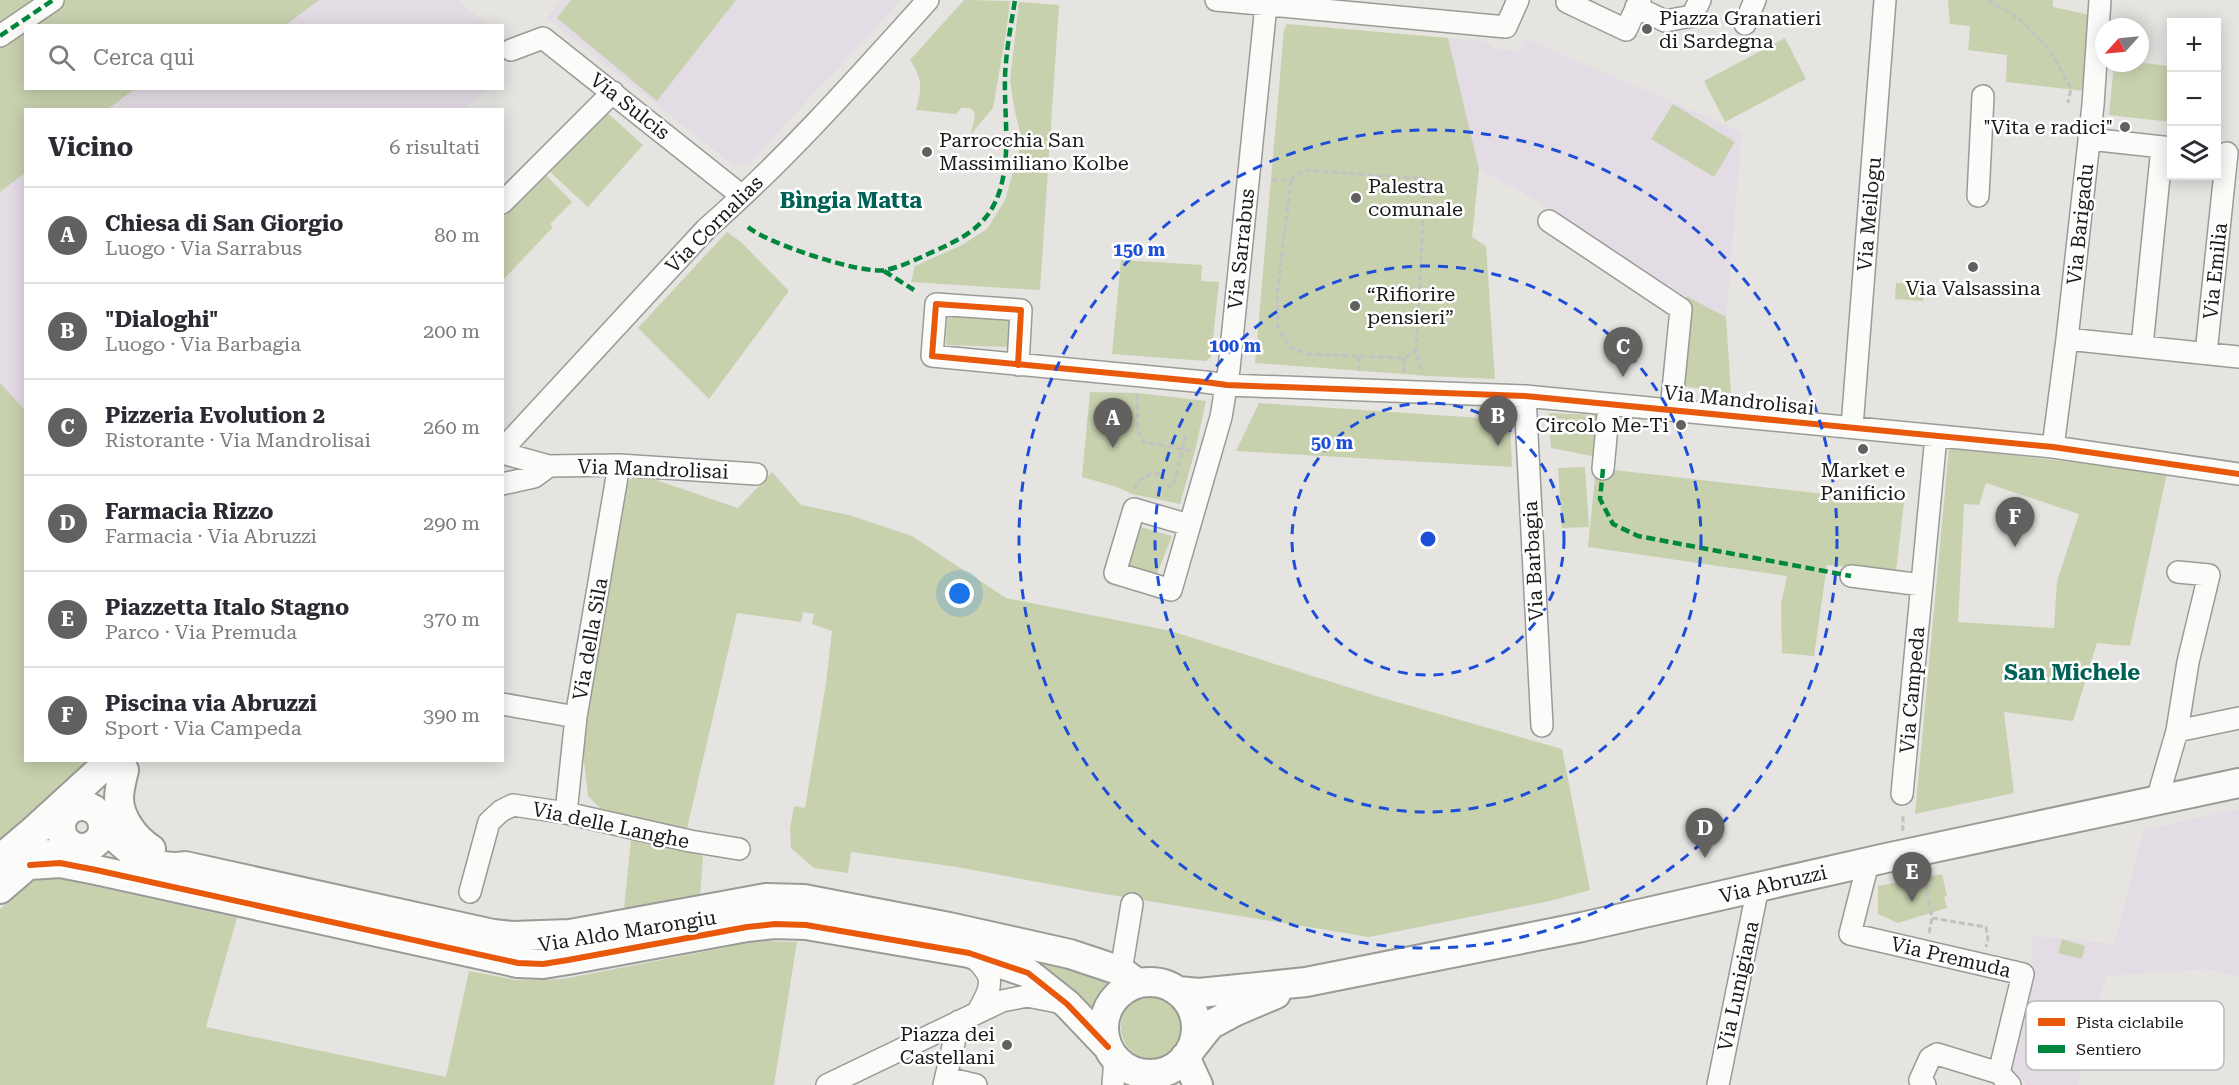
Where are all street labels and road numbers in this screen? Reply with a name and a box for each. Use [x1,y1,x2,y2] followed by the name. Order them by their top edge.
[585,67,675,145] street label: Via Sulcis
[1852,155,1886,272] street label: Via Meilogu
[2062,162,2098,286] street label: Via Barigadu
[660,170,768,278] street label: Via Cornalias
[1223,187,1259,311] street label: Via Sarrabus
[2198,221,2232,321] street label: Via Emilia
[1663,380,1815,420] street label: Via Mandrolisai
[577,454,729,484] street label: Via Mandrolisai
[1518,500,1548,622] street label: Via Barbagia
[567,576,613,702] street label: Via della Sila
[1894,625,1930,755] street label: Via Campeda
[530,797,692,853] street label: Via delle Langhe
[1717,860,1829,908] street label: Via Abruzzi
[536,905,718,957] street label: Via Aldo Marongiu
[1712,918,1764,1053] street label: Via Lunigiana
[1889,932,2013,982] street label: Via Premuda

